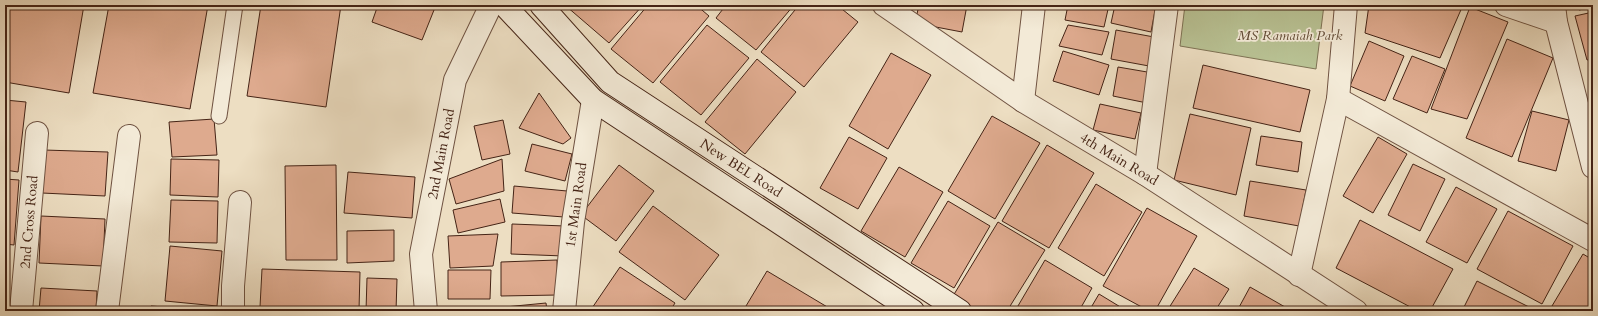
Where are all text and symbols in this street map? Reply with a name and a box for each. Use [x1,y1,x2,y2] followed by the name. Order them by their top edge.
[1238,26,1342,45] park label: MS Ramaiah Park
[423,106,459,201] street label: 2nd Main Road
[1076,128,1162,190] street label: 4th Main Road
[696,134,786,202] street label: New BEL Road
[561,161,591,249] street label: 1st Main Road
[15,174,43,269] street label: 2nd Cross Road

